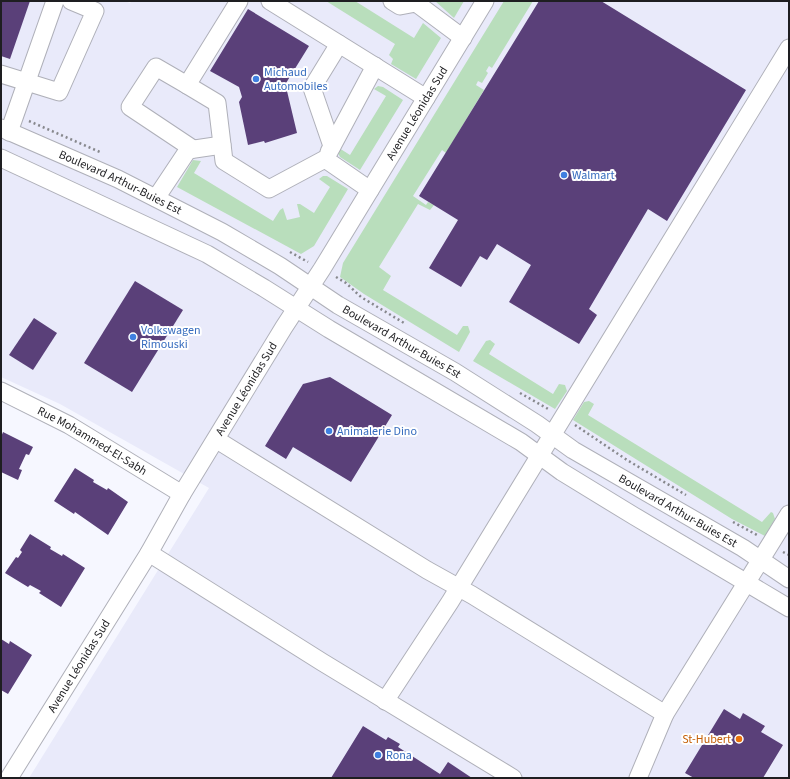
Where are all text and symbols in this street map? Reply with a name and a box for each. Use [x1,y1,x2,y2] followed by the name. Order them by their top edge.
[382,63,452,163] street label: Avenue Léonidas Sud
[264,64,327,95] place label: Michaud Automobiles
[251,74,261,84] marker: Michaud Automobiles
[56,146,185,219] street label: Boulevard Arthur-Buies Est
[572,167,615,184] place label: Walmart
[559,170,569,180] marker: Walmart
[339,301,464,382] street label: Boulevard Arthur-Buies Est
[141,322,201,353] place label: Volkswagen Rimouski
[128,332,138,342] marker: Volkswagen Rimouski
[211,339,281,439] street label: Avenue Léonidas Sud
[35,402,150,479] street label: Rue Mohammed-El-Sabh
[337,423,417,440] place label: Animalerie Dino
[324,426,334,436] marker: Animalerie Dino
[616,470,740,551] street label: Boulevard Arthur-Buies Est
[43,616,114,716] street label: Avenue Léonidas Sud
[682,731,731,748] place label: St-Hubert
[734,734,744,744] marker: St-Hubert
[386,747,412,764] place label: Rona
[373,750,383,760] marker: Rona

